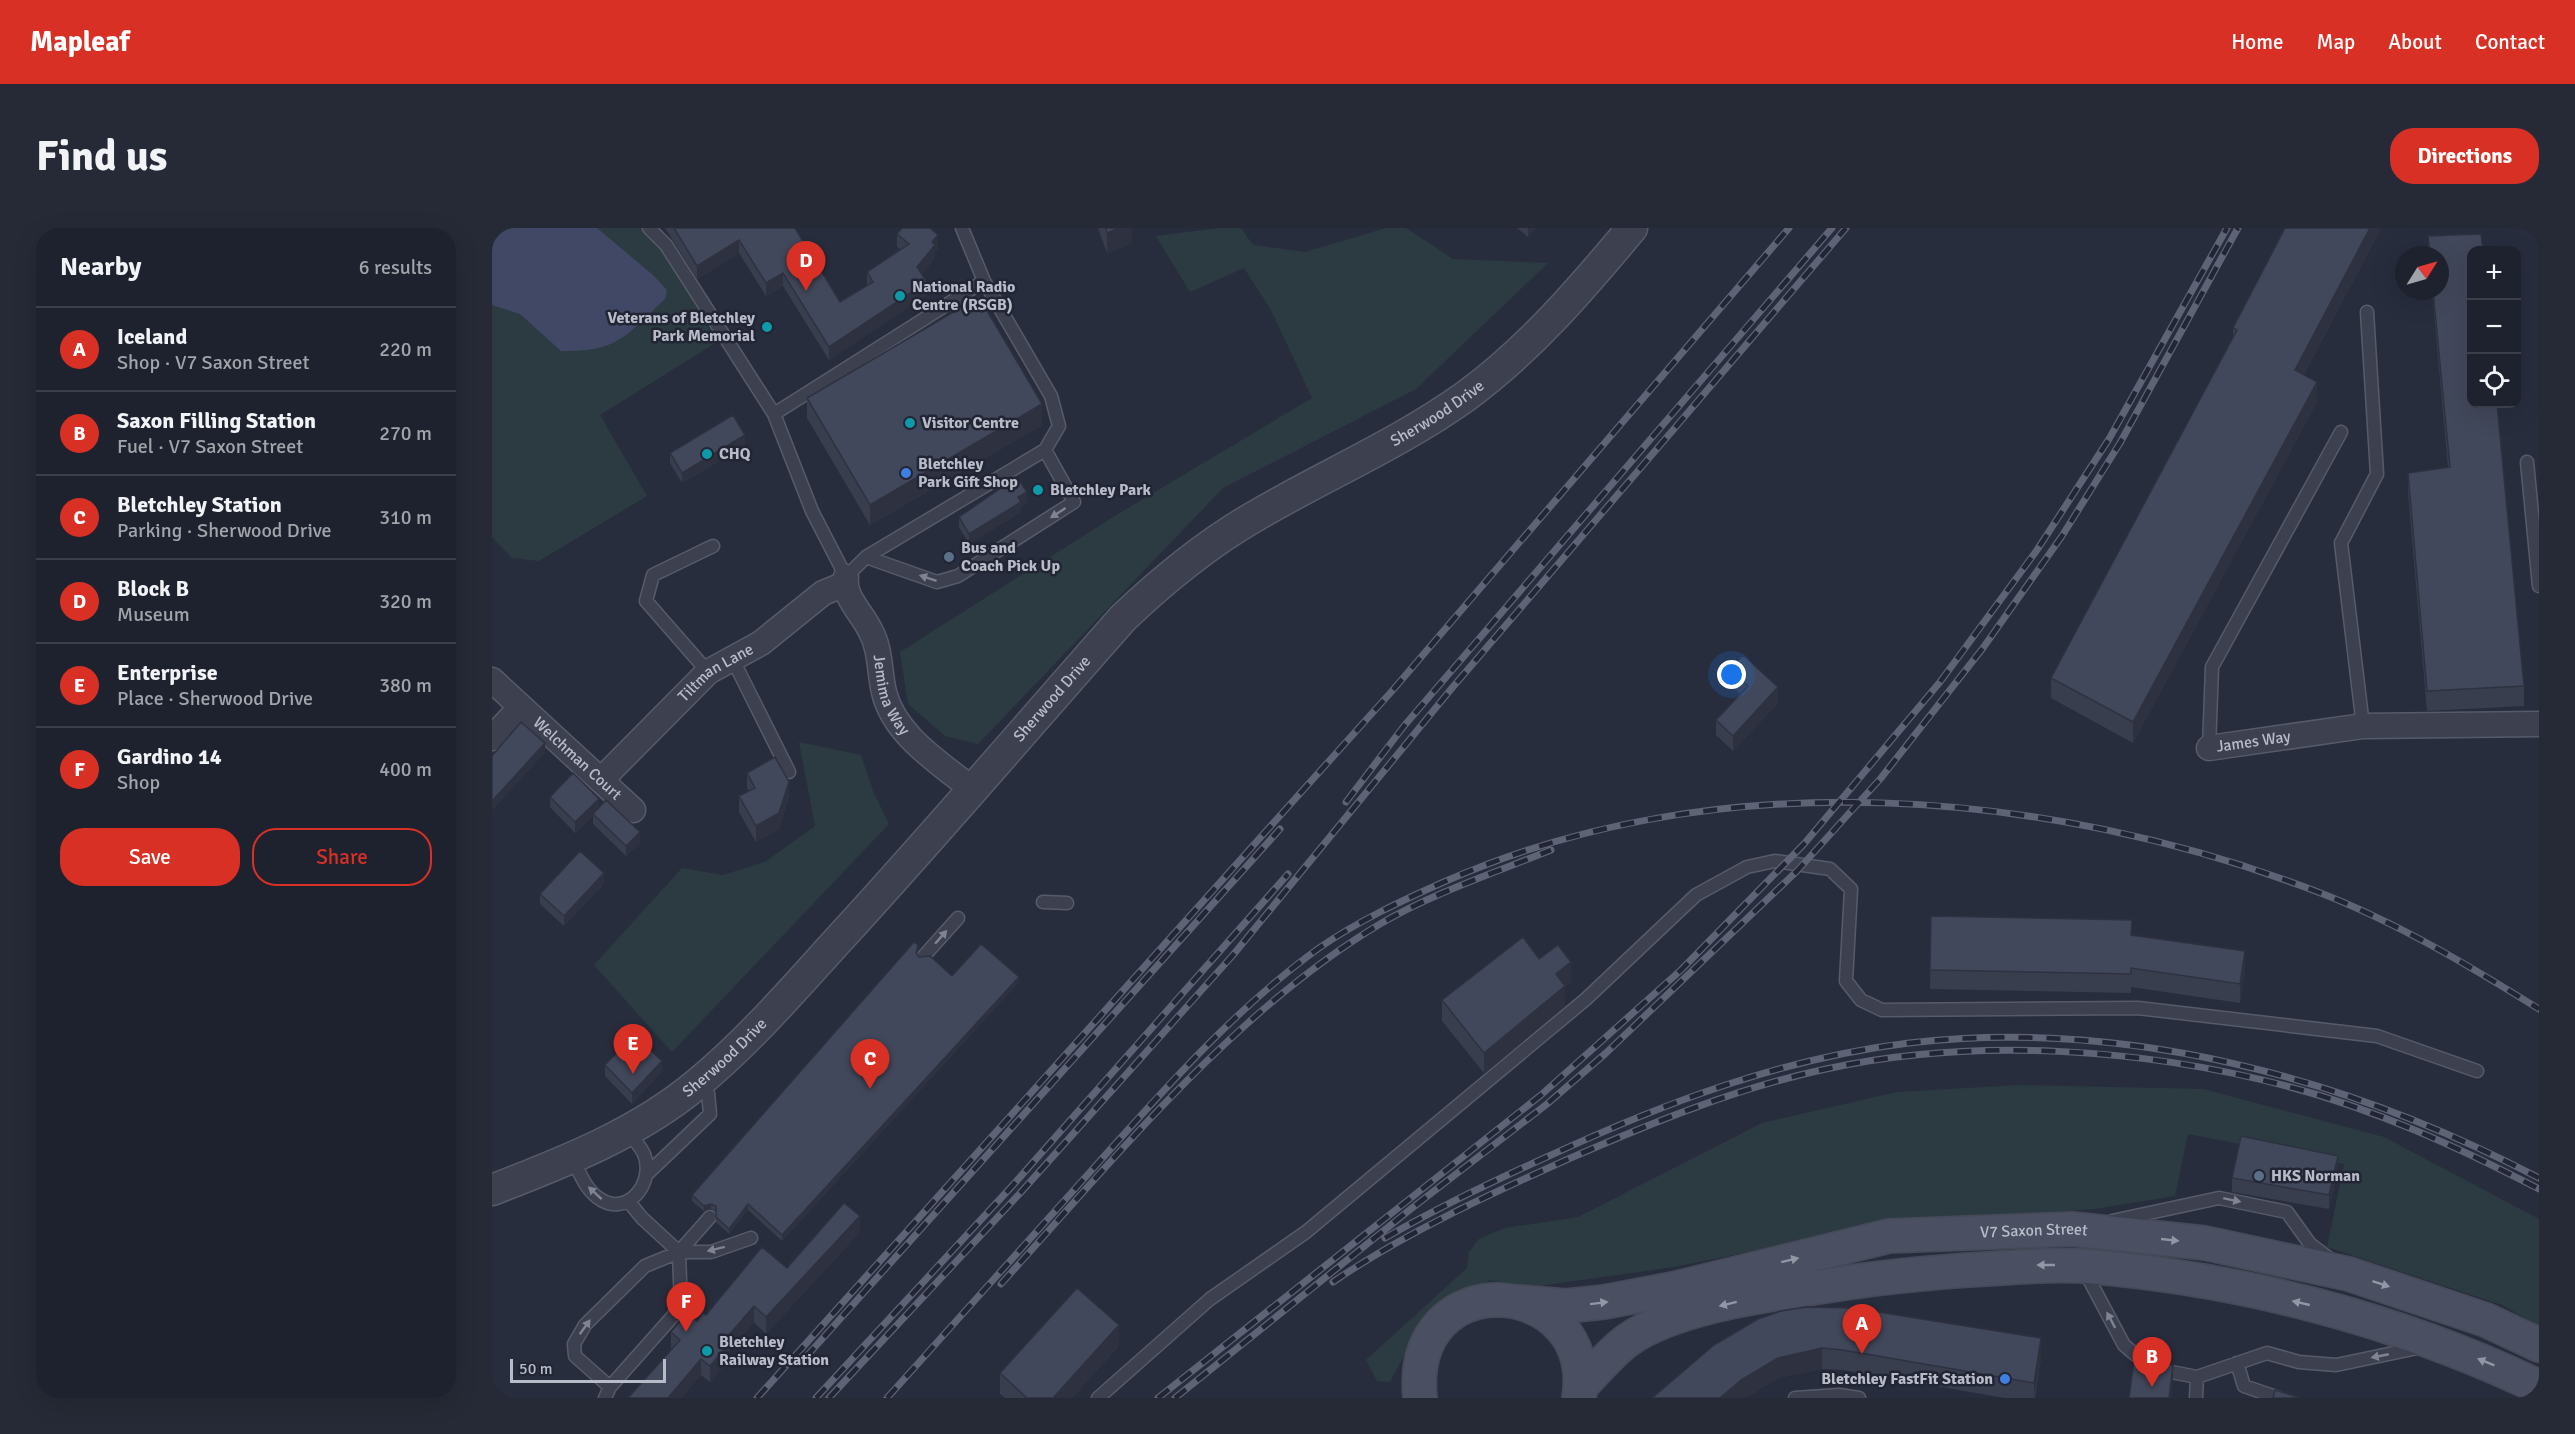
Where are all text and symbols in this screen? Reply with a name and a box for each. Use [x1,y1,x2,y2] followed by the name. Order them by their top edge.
[30,25,130,59] text: Mapleaf
[2231,29,2284,55] text: Home
[2317,29,2355,55] text: Map
[2388,29,2442,55] text: About
[2475,29,2545,55] text: Contact
[2390,128,2539,184] button: Directions
[36,131,167,182] text: Find us
[786,242,826,291] pin: D
[2395,246,2449,300] north arrow
[2467,246,2521,408] map controls
[2467,246,2521,300] button: +
[60,251,141,283] text: Nearby
[359,255,432,280] text: 6 results
[912,277,1015,315] place label: National Radio Centre (RSGB)
[893,289,907,303] marker: National Radio Centre (RSGB)
[2467,300,2521,354] button: −
[607,308,755,346] place label: Veterans of Bletchley Park Memorial
[760,320,774,334] marker: Veterans of Bletchley Park Memorial
[117,323,187,350] text: Iceland
[73,337,86,362] text: A
[379,337,432,362] text: 220 m
[117,350,309,375] text: Shop · V7 Saxon Street
[2467,354,2521,408] button: locate
[1387,376,1488,451] street label: Sherwood Drive
[117,407,316,434] text: Saxon Filling Station
[922,413,1019,433] place label: Visitor Centre
[903,416,917,430] marker: Visitor Centre
[73,421,86,446] text: B
[379,421,432,446] text: 270 m
[117,434,303,459] text: Fuel · V7 Saxon Street
[719,444,751,464] place label: CHQ
[700,447,714,461] marker: CHQ
[918,454,1018,492] place label: Bletchley Park Gift Shop
[899,466,913,480] marker: Bletchley Park Gift Shop
[1050,480,1152,500] place label: Bletchley Park
[1031,483,1045,497] marker: Bletchley Park
[117,491,282,518] text: Bletchley Station
[73,505,86,530] text: C
[379,505,432,530] text: 310 m
[1049,507,1066,518] one-way arrow
[117,518,332,543] text: Parking · Sherwood Drive
[961,538,1060,576] place label: Bus and Coach Pick Up
[942,550,956,564] marker: Bus and Coach Pick Up
[919,573,937,582] one-way arrow
[117,575,189,602] text: Block B
[73,589,86,614] text: D
[379,589,432,614] text: 320 m
[117,602,190,627] text: Museum
[674,639,757,706] street label: Tiltman Lane
[1009,652,1095,746] street label: Sherwood Drive
[868,653,914,740] street label: Jemima Way
[117,659,218,686] text: Enterprise
[1717,660,1746,689] your location
[74,673,85,698] text: E
[379,673,432,698] text: 380 m
[117,686,313,711] text: Place · Sherwood Drive
[529,713,626,805] street label: Welchman Court
[2215,726,2292,757] street label: James Way
[117,743,222,770] text: Gardino 14
[74,757,85,782] text: F
[379,757,432,782] text: 400 m
[117,770,160,795] text: Shop
[60,828,240,886] button: Save
[252,828,432,886] button: Share
[934,930,947,945] one-way arrow
[679,1014,771,1102] street label: Sherwood Drive
[614,1024,652,1074] pin: E
[850,1040,890,1089] pin: C
[2271,1166,2360,1186] place label: HKS Norman
[2252,1169,2266,1183] marker: HKS Norman
[588,1186,603,1200] one-way arrow
[2223,1196,2241,1206] one-way arrow
[1980,1219,2089,1243] street label: V7 Saxon Street
[2161,1235,2180,1244] one-way arrow
[706,1245,725,1255] one-way arrow
[1781,1255,1799,1265] one-way arrow
[2037,1260,2056,1270] one-way arrow
[2372,1280,2390,1289] one-way arrow
[666,1282,706,1332] pin: F
[2292,1297,2310,1307] one-way arrow
[1590,1298,1609,1307] one-way arrow
[1719,1300,1737,1309] one-way arrow
[1842,1304,1882,1354] pin: A
[2106,1312,2116,1329] one-way arrow
[579,1319,591,1335] one-way arrow
[719,1332,829,1370] place label: Bletchley Railway Station
[2132,1338,2172,1387] pin: B
[700,1344,714,1358] marker: Bletchley Railway Station
[2371,1352,2390,1361] one-way arrow
[510,1356,666,1384] scale bar
[2477,1357,2495,1367] one-way arrow
[519,1359,553,1379] text: 50 m
[1821,1369,1993,1389] place label: Bletchley FastFit Station
[1998,1372,2012,1386] marker: Bletchley FastFit Station

